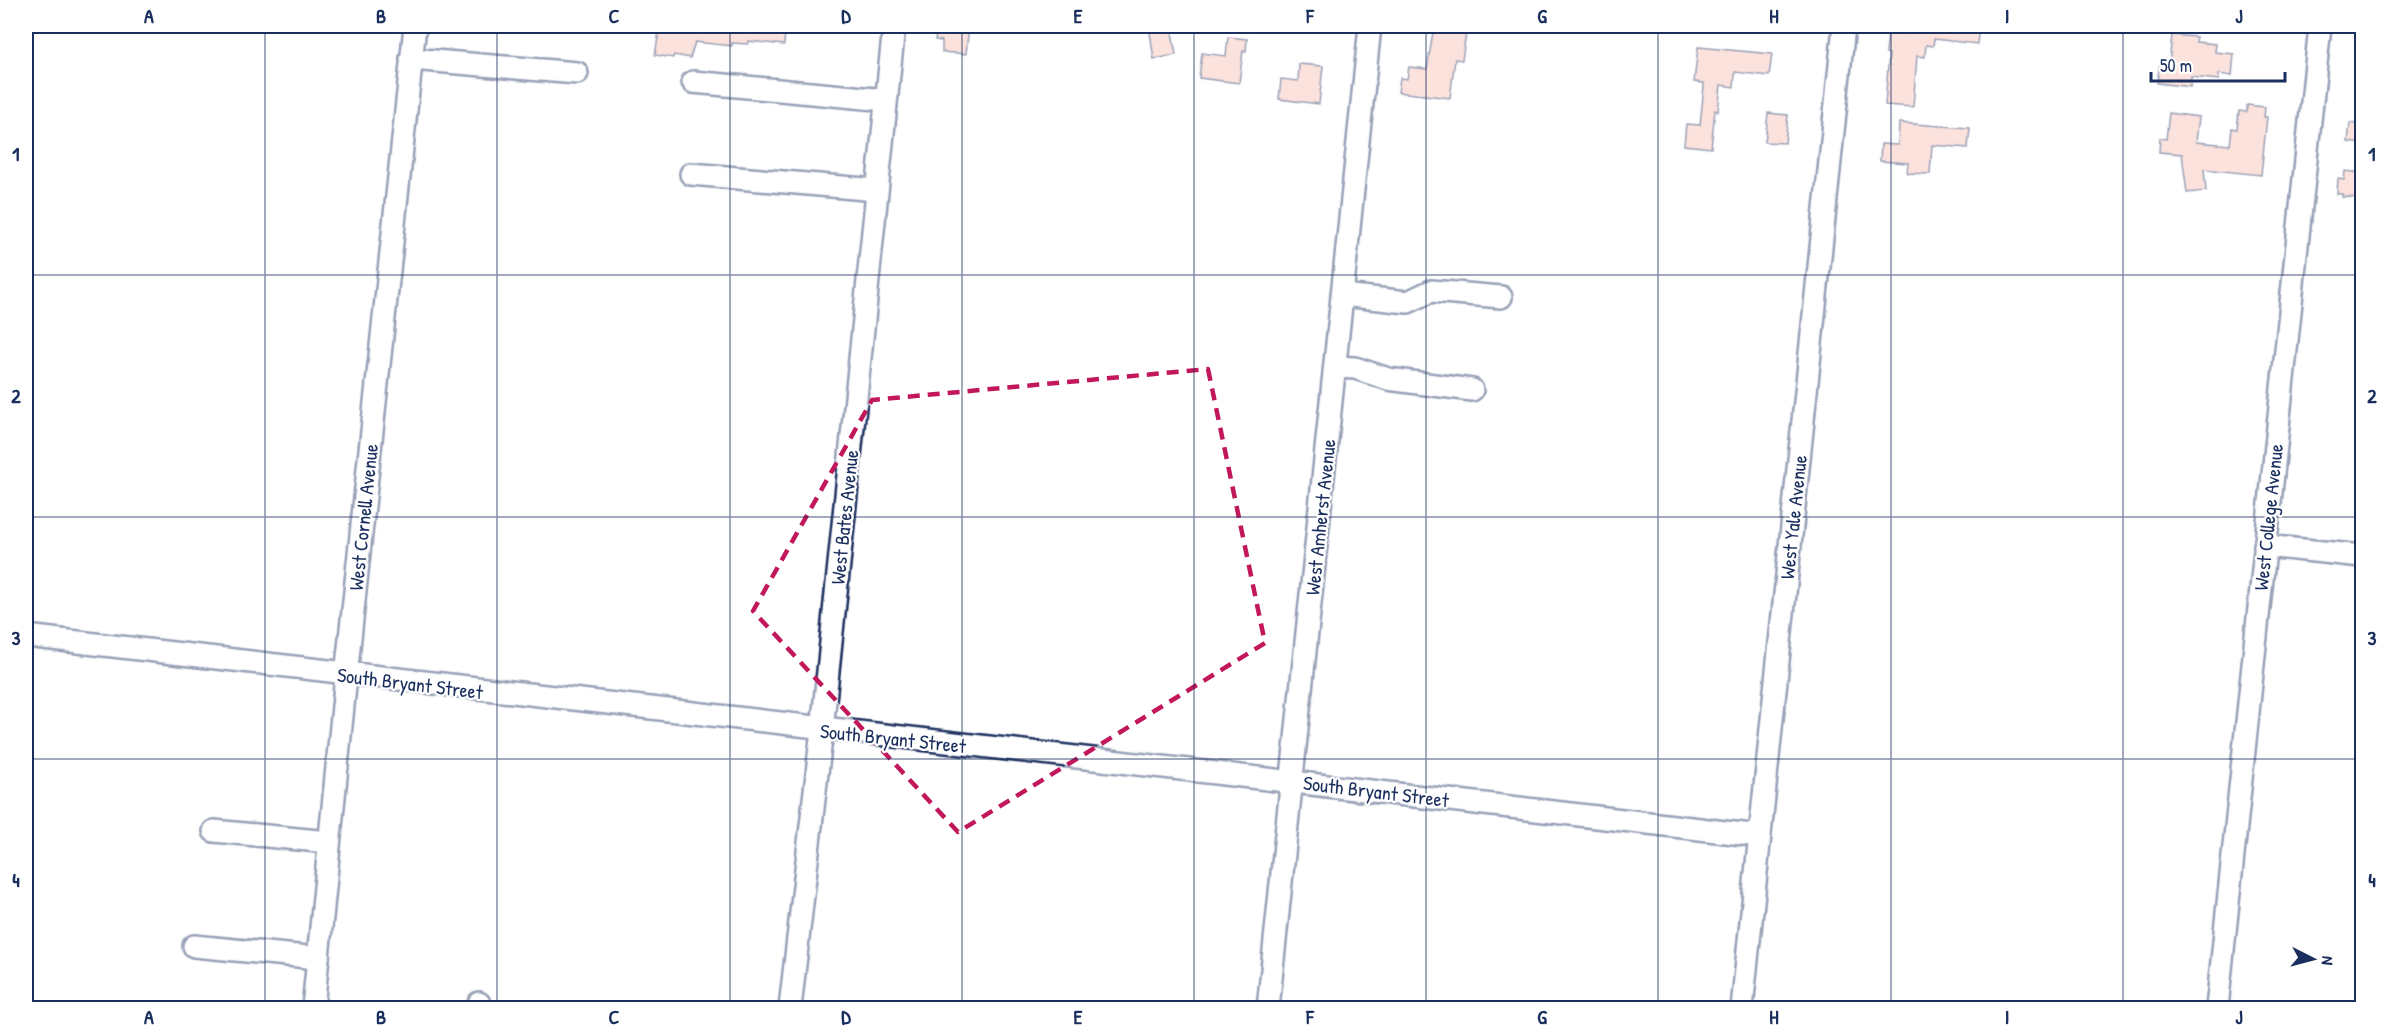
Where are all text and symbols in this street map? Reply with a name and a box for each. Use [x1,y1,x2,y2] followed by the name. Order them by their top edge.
[144,2,154,29] text: A
[376,2,386,29] text: B
[609,2,620,29] text: C
[841,2,851,29] text: D
[1074,2,1083,29] text: E
[1305,2,1315,29] text: F
[1537,2,1547,29] text: G
[1769,2,1779,29] text: H
[2005,2,2009,29] text: I
[2235,2,2243,29] text: J
[2151,45,2284,83] scale bar
[2160,53,2192,78] text: 50 m
[12,140,20,167] text: 1
[2368,140,2376,167] text: 1
[11,382,21,409] text: 2
[2367,382,2377,409] text: 2
[1298,438,1342,596] street label: West Amherst Avenue
[342,442,384,592] street label: West Cornell Avenue
[2247,442,2289,592] street label: West College Avenue
[824,448,865,586] street label: West Bates Avenue
[1773,454,1813,580] street label: West Yale Avenue
[12,624,21,651] text: 3
[2368,624,2377,651] text: 3
[336,661,485,705] street label: South Bryant Street
[819,717,968,759] street label: South Bryant Street
[1302,769,1451,813] street label: South Bryant Street
[12,866,20,893] text: 4
[2368,866,2376,893] text: 4
[2283,929,2343,989] north arrow
[2316,955,2339,966] text: N
[144,1003,154,1030] text: A
[376,1003,386,1030] text: B
[609,1003,620,1030] text: C
[841,1003,851,1030] text: D
[1074,1003,1083,1030] text: E
[1305,1003,1315,1030] text: F
[1537,1003,1547,1030] text: G
[1769,1003,1779,1030] text: H
[2005,1003,2009,1030] text: I
[2235,1003,2243,1030] text: J

